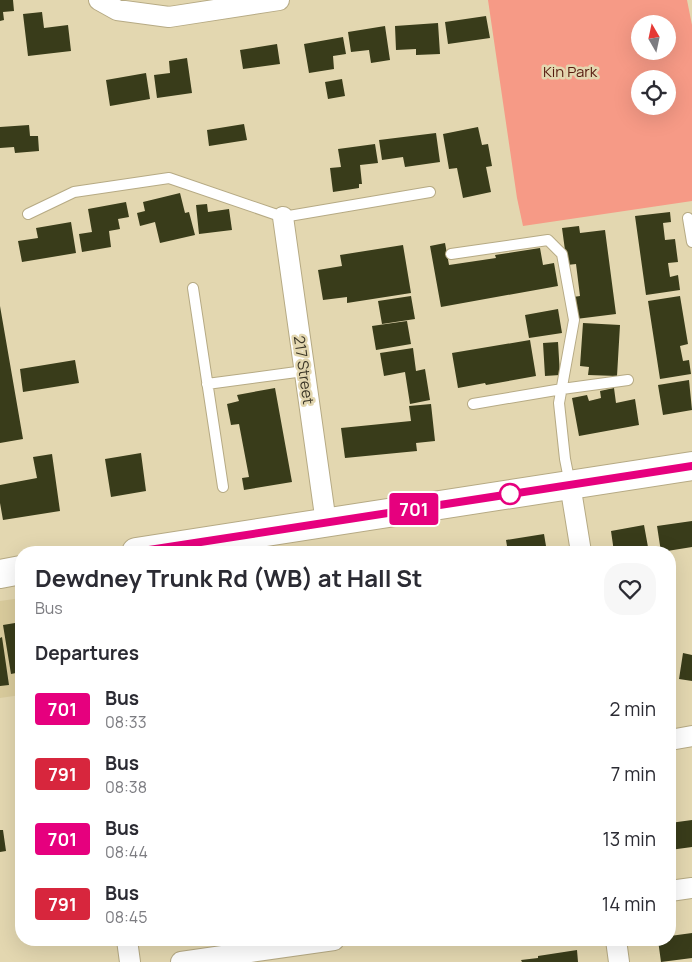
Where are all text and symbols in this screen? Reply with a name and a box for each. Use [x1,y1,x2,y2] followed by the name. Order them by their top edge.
[631,15,676,60] north arrow
[631,15,676,115] map controls
[543,61,598,82] park label: Kin Park
[631,70,676,115] button: locate
[289,334,319,406] street label: 217 Street
[499,483,521,505] unlabelled marker
[385,493,443,525] line badge: 701
[399,497,429,521] text: 701
[35,561,422,594] text: Dewdney Trunk Rd (WB) at Hall St
[604,563,656,615] button: heart
[35,597,63,619] text: Bus
[35,640,139,666] text: Departures
[105,685,139,711] text: Bus
[610,696,656,722] text: 2 min
[48,697,77,721] text: 701
[105,711,147,733] text: 08:33
[105,750,139,776] text: Bus
[611,761,656,787] text: 7 min
[48,762,77,786] text: 791
[105,776,147,798] text: 08:38
[105,815,139,841] text: Bus
[602,826,656,852] text: 13 min
[48,827,77,851] text: 701
[105,841,148,863] text: 08:44
[105,880,139,906] text: Bus
[602,891,656,917] text: 14 min
[48,892,77,916] text: 791
[105,906,148,928] text: 08:45

